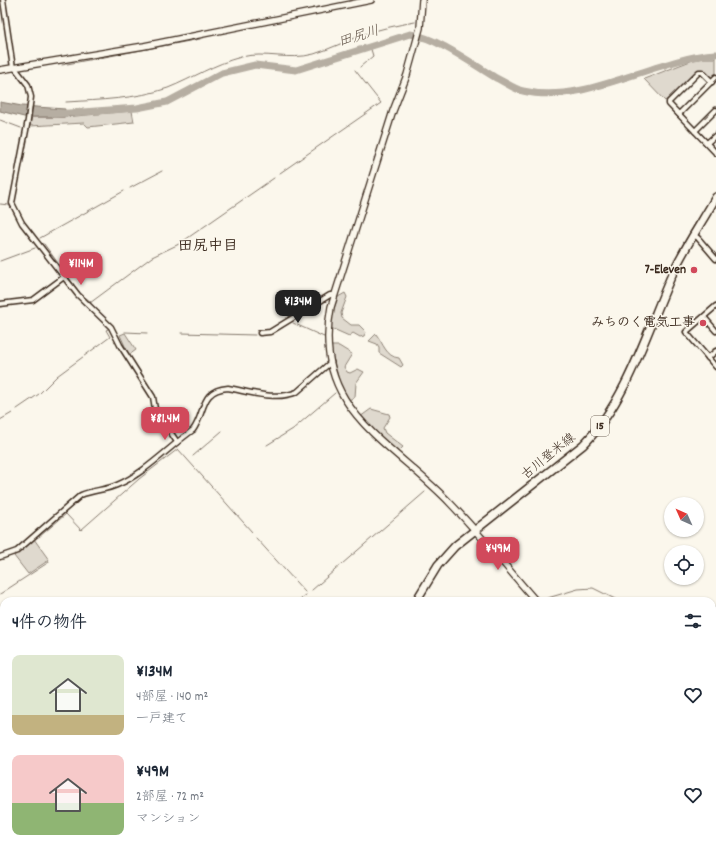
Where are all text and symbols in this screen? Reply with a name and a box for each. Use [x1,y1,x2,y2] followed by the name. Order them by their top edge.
[336,21,382,53] water label: 田尻川
[178,236,238,258] district label: 田尻中目
[53,252,109,286] pin: ¥114M
[69,255,94,274] text: ¥114M
[645,261,686,280] place label: 7-Eleven
[689,265,699,275] marker: 7-Eleven
[270,290,326,324] pin: ¥134M
[284,293,312,312] text: ¥134M
[591,314,695,333] place label: みちのく電気工事
[698,318,708,328] marker: みちのく電気工事
[132,407,198,441] pin: ¥81.4M
[150,410,180,429] text: ¥81.4M
[591,416,609,436] road number: 15
[518,429,581,485] street label: 古川登米線
[664,497,704,537] north arrow
[664,497,704,585] map controls
[474,537,522,571] pin: ¥49M
[485,540,511,559] text: ¥49M
[664,545,704,585] button: locate
[682,610,704,632] icon: filters
[12,612,87,636] text: 4件の物件
[136,661,173,685] text: ¥134M
[44,671,92,719] icon: home
[682,684,704,706] icon: heart
[136,688,208,707] text: 4部屋 · 140 m²
[136,710,188,729] text: 一戸建て
[136,761,169,785] text: ¥49M
[44,771,92,819] icon: home
[682,784,704,806] icon: heart
[136,788,204,807] text: 2部屋 · 72 m²
[136,810,200,829] text: マンション

